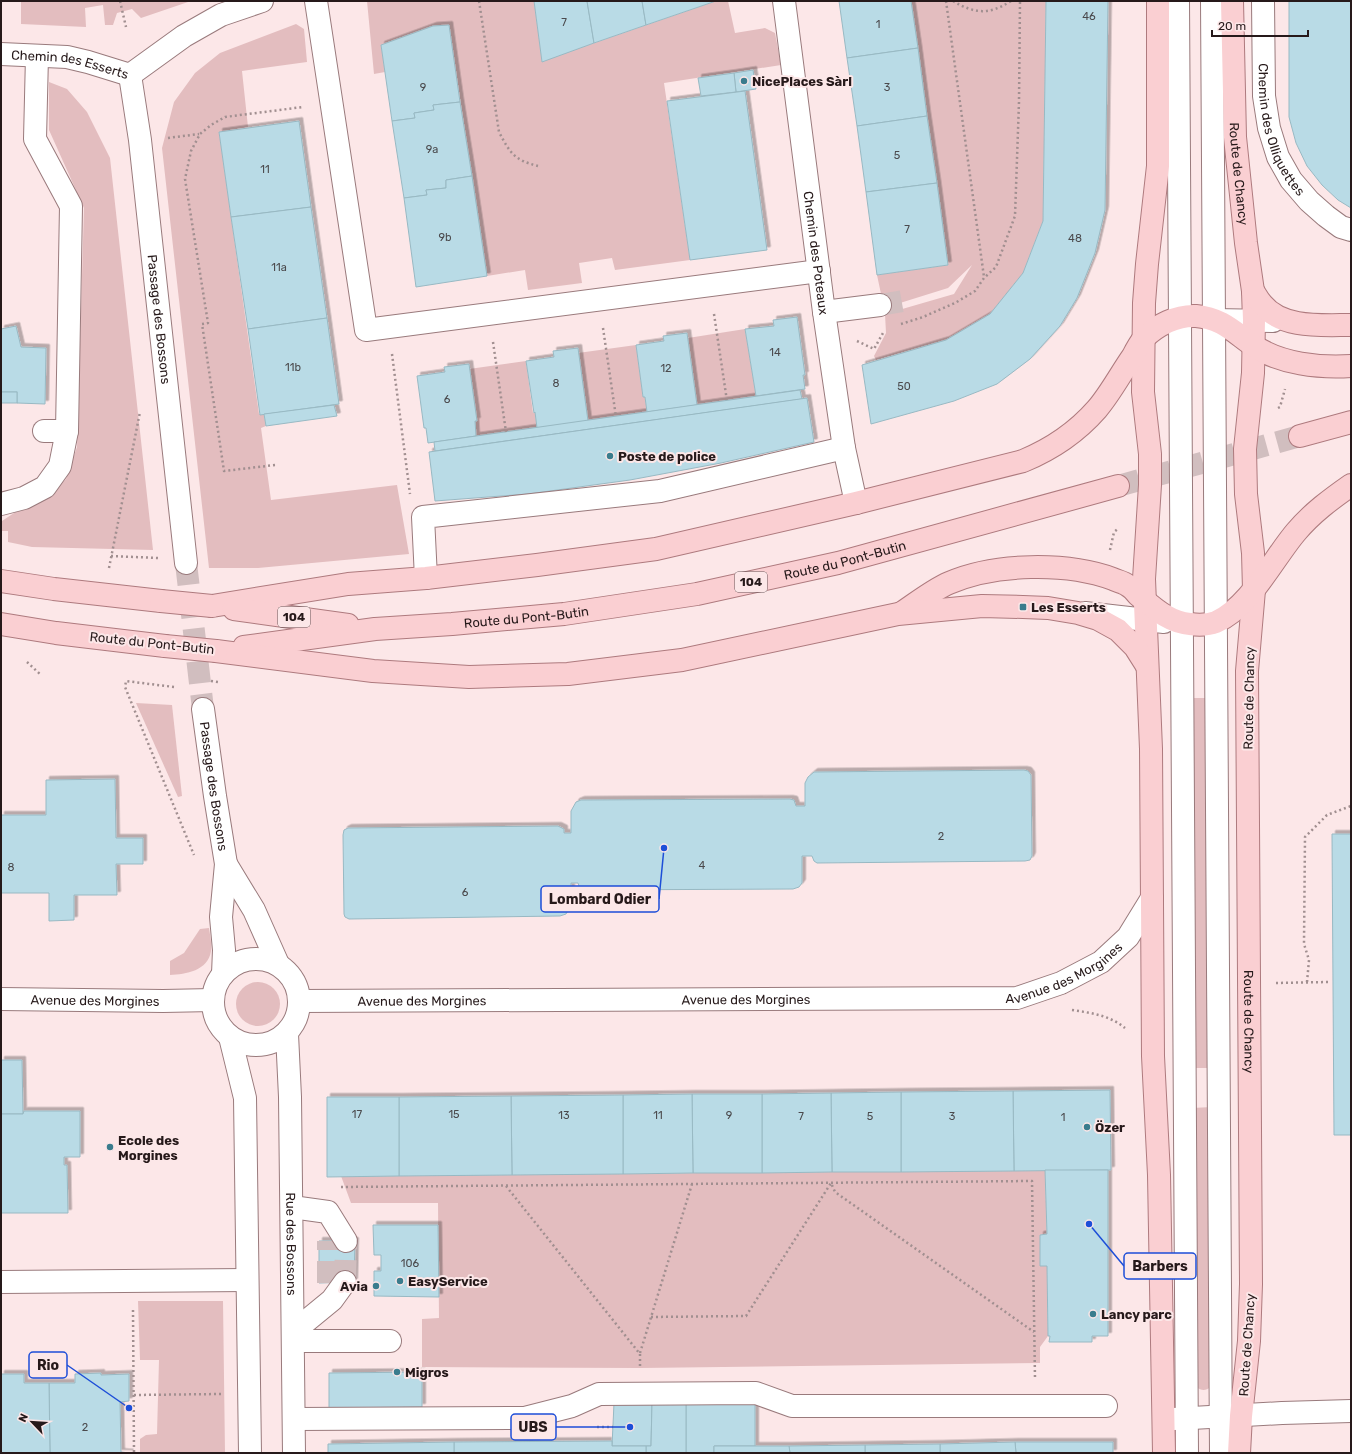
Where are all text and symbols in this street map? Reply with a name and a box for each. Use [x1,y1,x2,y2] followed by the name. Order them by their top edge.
[1082,10,1096,23] house number: 46
[1212,12,1308,38] scale bar
[561,16,567,29] house number: 7
[876,18,880,31] house number: 1
[1218,19,1246,33] text: 20 m
[11,47,131,82] street label: Chemin des Esserts
[1256,63,1308,199] street label: Chemin des Olliquettes
[752,74,852,89] place label: NicePlaces Sàrl
[739,76,749,86] marker: NicePlaces Sàrl
[420,81,426,94] house number: 9
[884,81,891,94] house number: 3
[1227,122,1252,226] street label: Route de Chancy
[426,143,438,156] house number: 9a
[894,149,901,162] house number: 5
[260,163,270,176] house number: 11
[801,190,832,316] street label: Chemin des Poteaux
[904,223,910,236] house number: 7
[438,231,452,244] house number: 9b
[1068,232,1082,245] house number: 48
[145,254,174,385] street label: Passage des Bossons
[271,261,287,274] house number: 11a
[769,346,781,359] house number: 14
[285,361,301,374] house number: 11b
[660,362,672,375] house number: 12
[553,377,560,390] house number: 8
[897,380,911,393] house number: 50
[444,393,451,406] house number: 6
[618,449,716,464] place label: Poste de police
[605,451,615,461] marker: Poste de police
[782,537,907,582] street label: Route du Pont-Butin
[735,572,767,592] road number: 104
[1031,600,1106,615] place label: Les Esserts
[1018,602,1028,612] marker: Les Esserts
[463,603,590,630] street label: Route du Pont-Butin
[278,607,310,627] road number: 104
[89,629,215,657] street label: Route du Pont-Butin
[1241,646,1257,750] street label: Route de Chancy
[197,721,231,852] street label: Passage des Bossons
[938,830,944,843] house number: 2
[699,859,706,872] house number: 4
[8,861,15,874] house number: 8
[462,886,469,899] house number: 6
[541,886,659,912] callout: Lombard Odier
[549,891,652,908] text: Lombard Odier
[1005,939,1125,1006] street label: Avenue des Morgines
[1241,970,1257,1073] street label: Route de Chancy
[681,991,811,1008] street label: Avenue des Morgines
[30,992,160,1009] street label: Avenue des Morgines
[357,993,487,1009] street label: Avenue des Morgines
[352,1108,363,1121] house number: 17
[448,1108,460,1121] house number: 15
[558,1109,570,1122] house number: 13
[653,1109,663,1122] house number: 11
[726,1109,732,1122] house number: 9
[798,1110,804,1123] house number: 7
[867,1110,874,1123] house number: 5
[949,1110,956,1123] house number: 3
[1061,1111,1065,1124] house number: 1
[1095,1120,1125,1135] place label: Özer
[1082,1122,1092,1132] marker: Özer
[118,1133,179,1163] place label: Ecole des Morgines
[105,1142,115,1152] marker: Ecole des Morgines
[284,1192,300,1296] street label: Rue des Bossons
[1124,1253,1196,1279] callout: Barbers
[401,1257,420,1270] house number: 106
[1132,1258,1188,1275] text: Barbers
[408,1274,488,1289] place label: EasyService
[395,1276,405,1286] marker: EasyService
[340,1279,368,1294] place label: Avia
[371,1281,381,1291] marker: Avia
[1236,1293,1258,1397] street label: Route de Chancy
[1101,1307,1172,1322] place label: Lancy parc
[1088,1309,1098,1319] marker: Lancy parc
[29,1352,67,1378] callout: Rio
[37,1357,59,1374] text: Rio
[405,1365,449,1380] place label: Migros
[392,1367,402,1377] marker: Migros
[12,1402,52,1442] north arrow
[16,1412,31,1424] text: N
[511,1414,556,1440] callout: UBS
[518,1419,548,1436] text: UBS
[82,1421,88,1434] house number: 2

